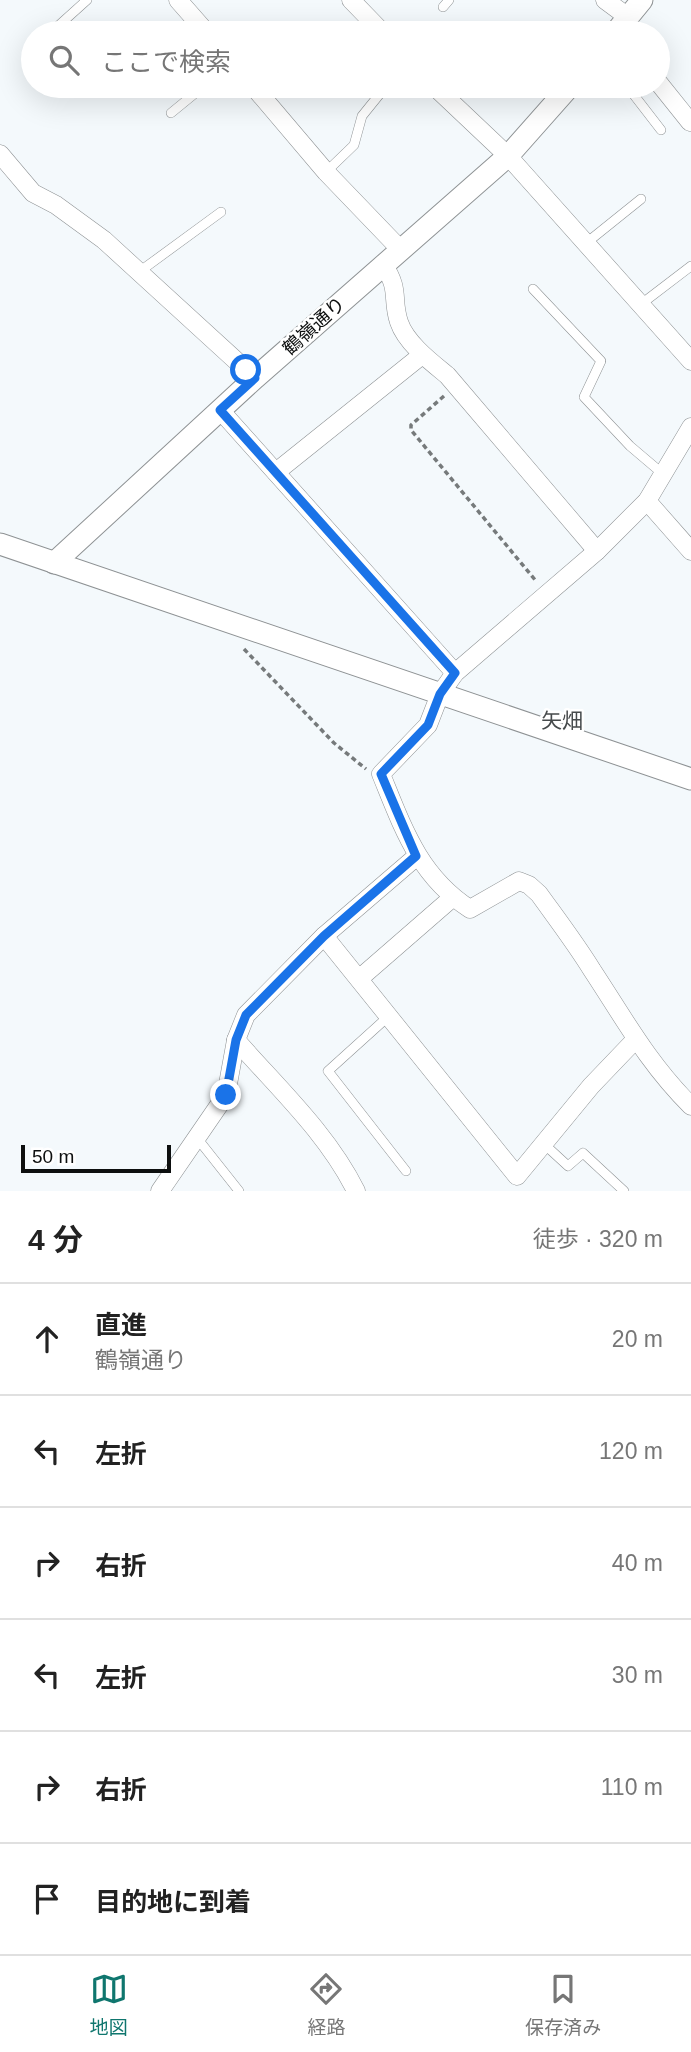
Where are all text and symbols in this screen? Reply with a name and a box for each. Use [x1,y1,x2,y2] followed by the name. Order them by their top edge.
[21,21,670,98] search box
[45,41,83,79] icon: search
[101,47,231,77] text: ここで検索
[279,293,349,359] street label: 鶴嶺通り
[230,354,261,385] route start
[541,709,583,732] district label: 矢畑
[210,1079,241,1110] route end
[21,1142,172,1174] scale bar
[32,1146,74,1167] text: 50 m
[28,1223,83,1256] text: 4 分
[533,1226,663,1252] text: 徒歩 · 320 m
[95,1310,147,1340] text: 直進
[28,1320,66,1358] icon: ahead
[612,1326,663,1352] text: 20 m
[95,1347,187,1373] text: 鶴嶺通り
[28,1432,66,1470] icon: left
[599,1438,663,1464] text: 120 m
[95,1439,147,1469] text: 左折
[28,1544,66,1582] icon: right
[612,1550,663,1576] text: 40 m
[95,1551,147,1581] text: 右折
[28,1656,66,1694] icon: left
[612,1662,663,1688] text: 30 m
[95,1663,147,1693] text: 左折
[28,1768,66,1806] icon: right
[601,1774,663,1800] text: 110 m
[95,1775,147,1805] text: 右折
[28,1880,66,1918] icon: arrive
[95,1887,251,1917] text: 目的地に到着
[90,1970,128,2039] tab: 地図
[307,1970,345,2039] tab: 経路
[525,1970,601,2039] tab: 保存済み

